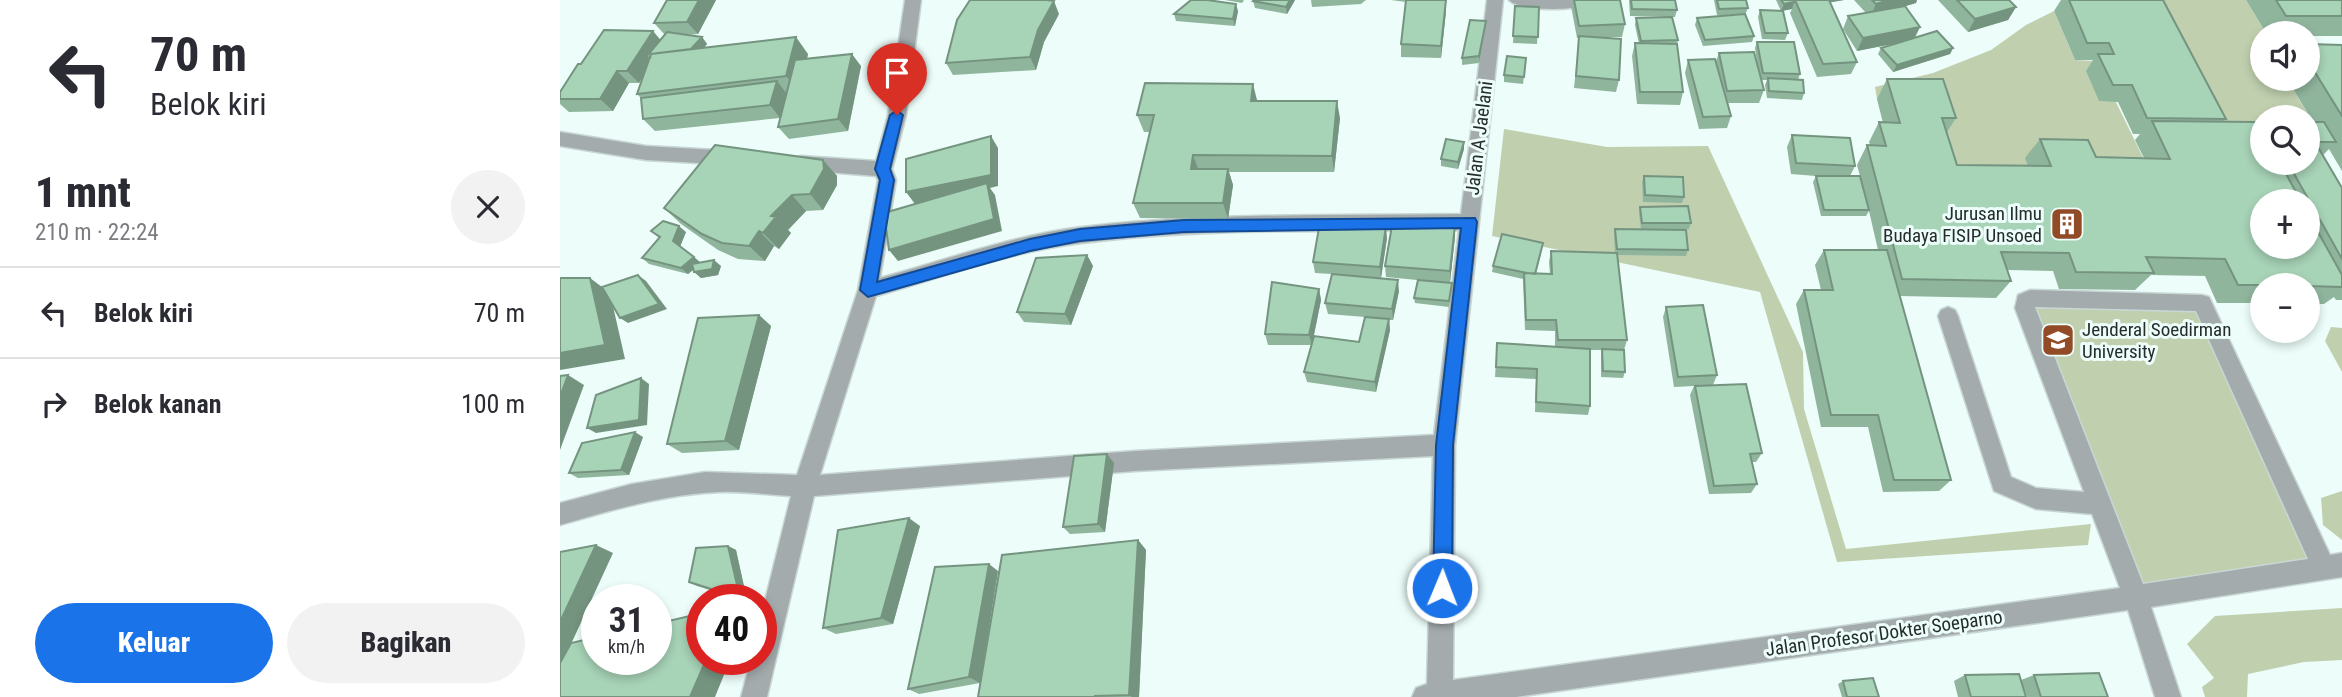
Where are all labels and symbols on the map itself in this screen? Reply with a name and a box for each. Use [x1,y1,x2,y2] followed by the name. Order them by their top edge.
[867,43,927,115] pin
[1461,80,1497,196] street label: Jalan A Jaelani
[1883,202,2042,247] place label: Jurusan Ilmu Budaya FISIP Unsoed
[2048,205,2086,243] building icon: Jurusan Ilmu Budaya FISIP Unsoed
[2082,318,2231,363] place label: Jenderal Soedirman University
[2039,321,2077,359] school or university icon: Jenderal Soedirman University
[1405,551,1479,625] position arrow
[686,584,777,675] speed limit sign: 40
[1764,605,2004,661] street label: Jalan Profesor Dokter Soeparno

